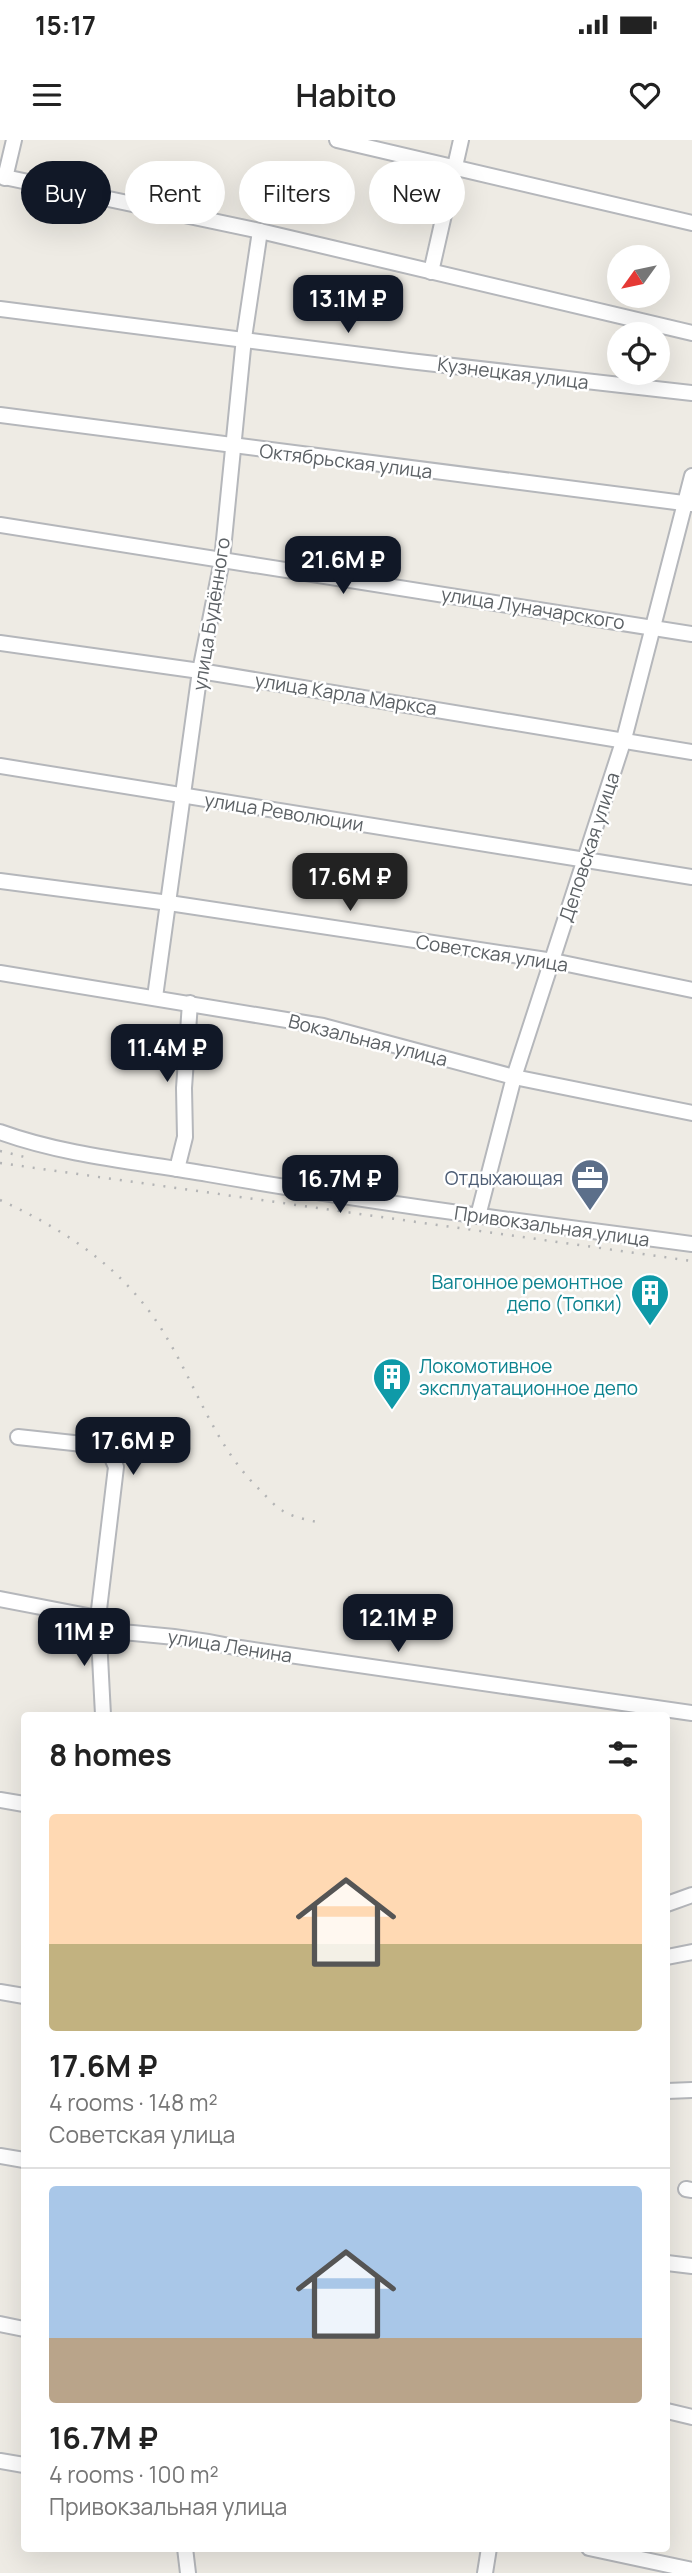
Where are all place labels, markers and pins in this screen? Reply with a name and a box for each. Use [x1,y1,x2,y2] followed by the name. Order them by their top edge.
[283,276,413,335] pin: 13.1M ₽
[278,536,408,596] pin: 21.6M ₽
[285,854,415,913] pin: 17.6M ₽
[102,1024,232,1084] pin: 11.4M ₽
[275,1156,405,1215] pin: 16.7M ₽
[569,1157,611,1212] office icon: Отдыхающая
[445,1165,563,1191] place label: Отдыхающая
[431,1269,623,1317] place label: Вагонное ремонтное депо (Топки)
[629,1272,671,1327] building icon: Вагонное ремонтное депо (Топки)
[419,1353,638,1401] place label: Локомотивное эксплуатационное депо
[371,1356,413,1411] building icon: Локомотивное эксплуатационное депо
[68,1418,198,1477] pin: 17.6M ₽
[333,1594,463,1654] pin: 12.1M ₽
[35,1608,133,1668] pin: 11M ₽

